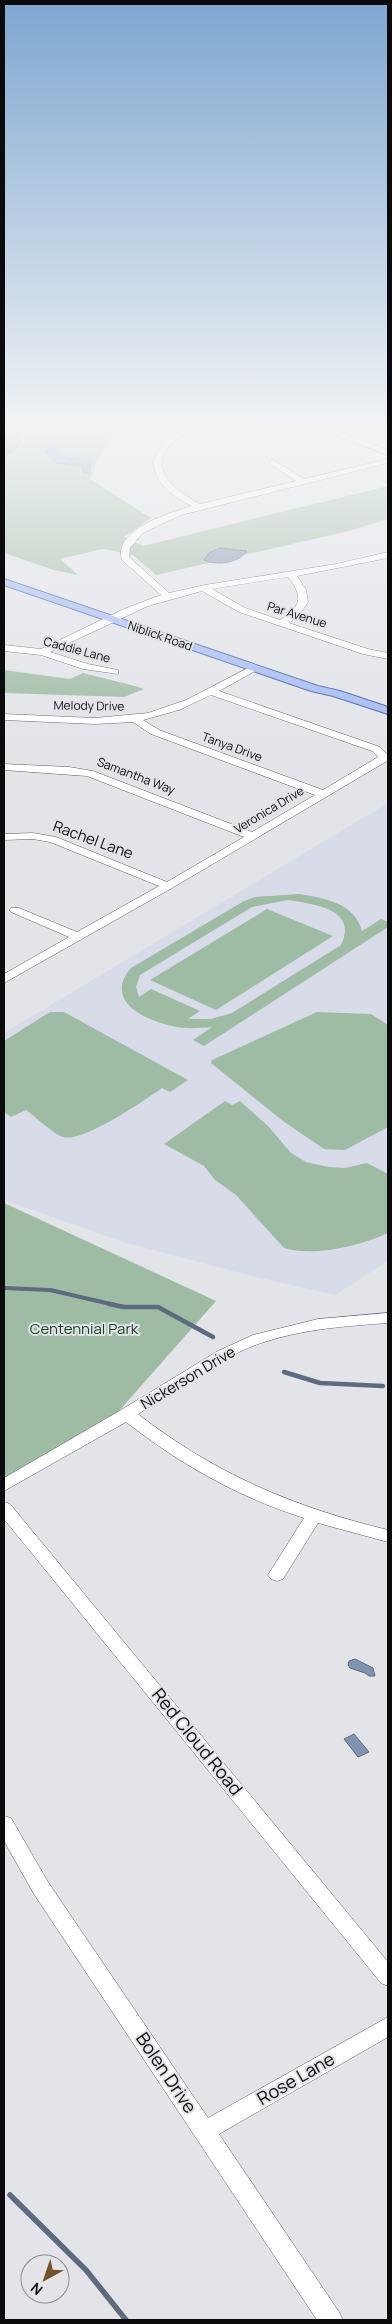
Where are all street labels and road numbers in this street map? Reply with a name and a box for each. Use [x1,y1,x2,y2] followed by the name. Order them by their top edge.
[265,597,329,632] street label: Par Avenue
[126,617,195,654] street label: Niblick Road
[42,632,112,667] street label: Caddie Lane
[53,696,125,715] street label: Melody Drive
[200,728,265,765] street label: Tanya Drive
[95,753,178,798] street label: Samantha Way
[231,782,307,837] street label: Veronica Drive
[50,815,136,864] street label: Rachel Lane
[136,1341,239,1414] street label: Nickerson Drive
[147,1683,248,1800] street label: Red Cloud Road
[131,2027,203,2118] street label: Bolen Drive
[252,2046,339,2110] street label: Rose Lane

